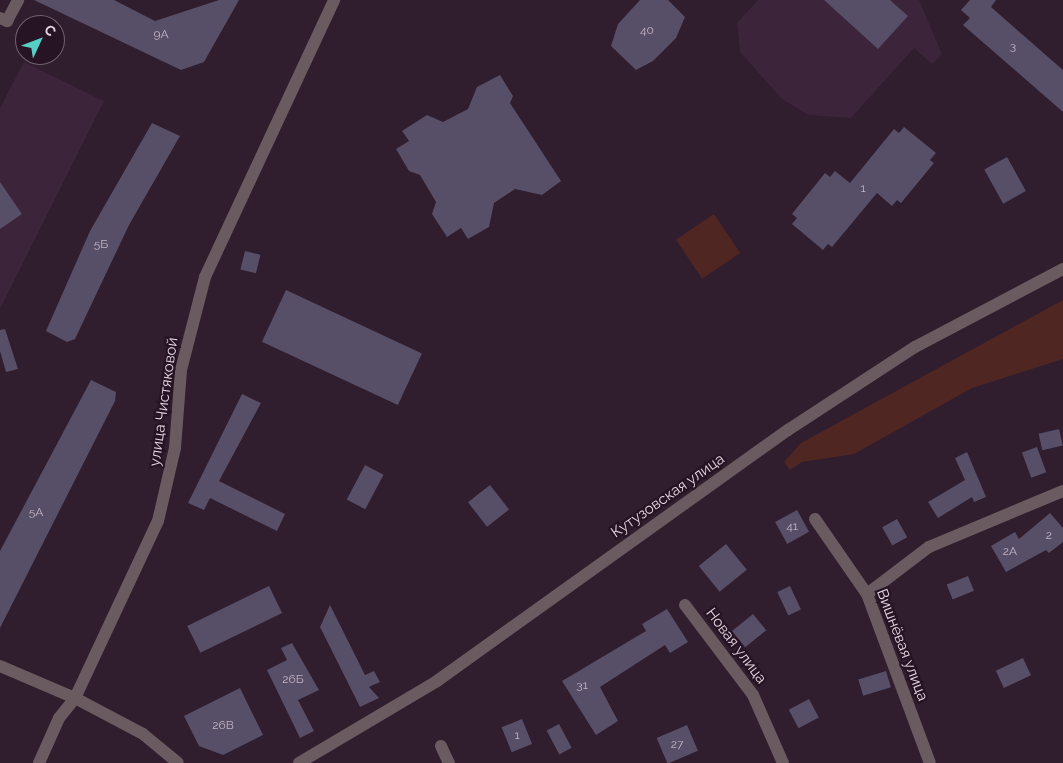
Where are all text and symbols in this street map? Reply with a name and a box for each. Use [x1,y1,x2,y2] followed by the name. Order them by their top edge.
[15,15,65,65] north arrow
[41,21,59,39] text: С
[640,24,654,38] house number: 40
[153,28,169,42] house number: 9А
[1010,40,1016,54] house number: 3
[860,182,866,196] house number: 1
[94,238,108,252] house number: 5Б
[146,336,182,468] street label: улица Чистяковой
[608,450,728,542] street label: Кутузовская улица
[29,506,43,520] house number: 5А
[786,520,798,534] house number: 41
[1046,529,1052,543] house number: 2
[1003,545,1017,559] house number: 2А
[872,586,932,704] street label: Вишнёвая улица
[702,605,770,687] street label: Новая улица
[282,673,304,687] house number: 26Б
[576,679,588,693] house number: 31
[212,719,234,733] house number: 26В
[514,729,520,743] house number: 1
[671,738,683,752] house number: 27

